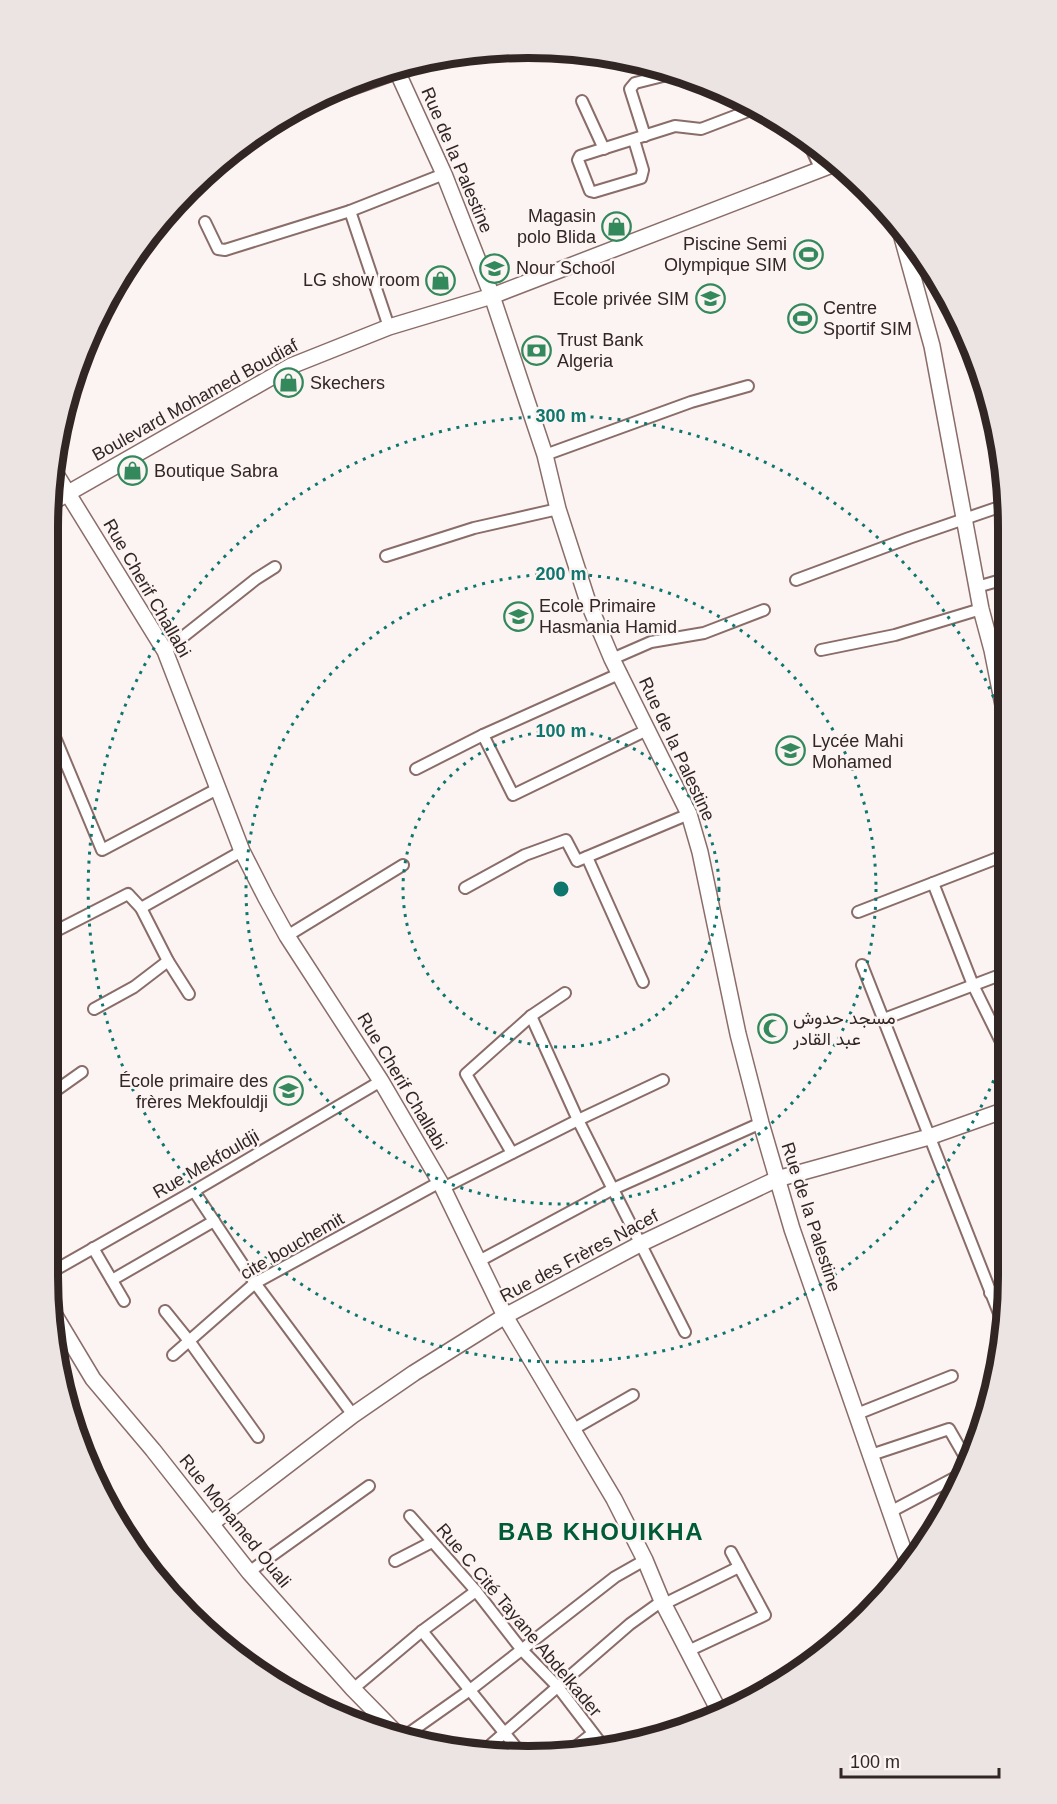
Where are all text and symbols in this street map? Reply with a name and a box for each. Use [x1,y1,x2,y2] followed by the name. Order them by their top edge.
[417,84,497,236] street label: Rue de la Palestine
[517,206,597,247] place label: Magasin polo Blida
[601,210,633,242] shop icon: Magasin polo Blida
[664,234,787,275] place label: Piscine Semi Olympique SIM
[792,238,824,270] sports icon: Piscine Semi Olympique SIM
[479,252,511,284] school or university icon: Nour School
[516,258,615,278] place label: Nour School
[425,264,457,296] shop icon: LG show room
[303,270,420,290] place label: LG show room
[694,283,726,315] school or university icon: Ecole privée SIM
[553,289,689,309] place label: Ecole privée SIM
[823,298,912,339] place label: Centre Sportif SIM
[786,302,818,334] sports icon: Centre Sportif SIM
[557,330,644,371] place label: Trust Bank Algeria
[89,334,302,465] street label: Boulevard Mohamed Boudiaf
[520,334,552,366] bank icon: Trust Bank Algeria
[273,367,305,399] shop icon: Skechers
[310,373,385,393] place label: Skechers
[535,406,587,426] text: 300 m
[117,455,149,487] shop icon: Boutique Sabra
[154,461,279,481] place label: Boutique Sabra
[99,515,195,661] street label: Rue Cherif Challabi
[535,564,587,584] text: 200 m
[539,596,677,637] place label: Ecole Primaire Hasmania Hamid
[502,600,534,632] school or university icon: Ecole Primaire Hasmania Hamid
[635,674,719,824] street label: Rue de la Palestine
[535,721,587,741] text: 100 m
[812,731,903,772] place label: Lycée Mahi Mohamed
[775,735,807,767] school or university icon: Lycée Mahi Mohamed
[551,879,571,899] centre of rings
[792,1008,896,1050] place label: مسجد حدوش عبد القادر
[353,1009,451,1153] street label: Rue Cherif Challabi
[756,1012,788,1044] mosque icon: مسجد حدوش عبد القادر
[119,1071,268,1112] place label: École primaire des frères Mekfouldji
[273,1075,305,1107] school or university icon: École primaire des frères Mekfouldji
[149,1126,263,1202] street label: Rue Mekfouldji
[777,1140,845,1294] street label: Rue de la Palestine
[497,1205,662,1306] street label: Rue des Frères Nacef
[237,1208,347,1284] street label: cite bouchemit
[175,1451,295,1591] street label: Rue Mohamed Ouali
[498,1518,704,1545] district label: BAB KHOUIKHA
[432,1519,606,1721] street label: Rue C Cité Tayane Abdelkader
[841,1741,998,1779] scale bar
[850,1752,900,1772] text: 100 m

